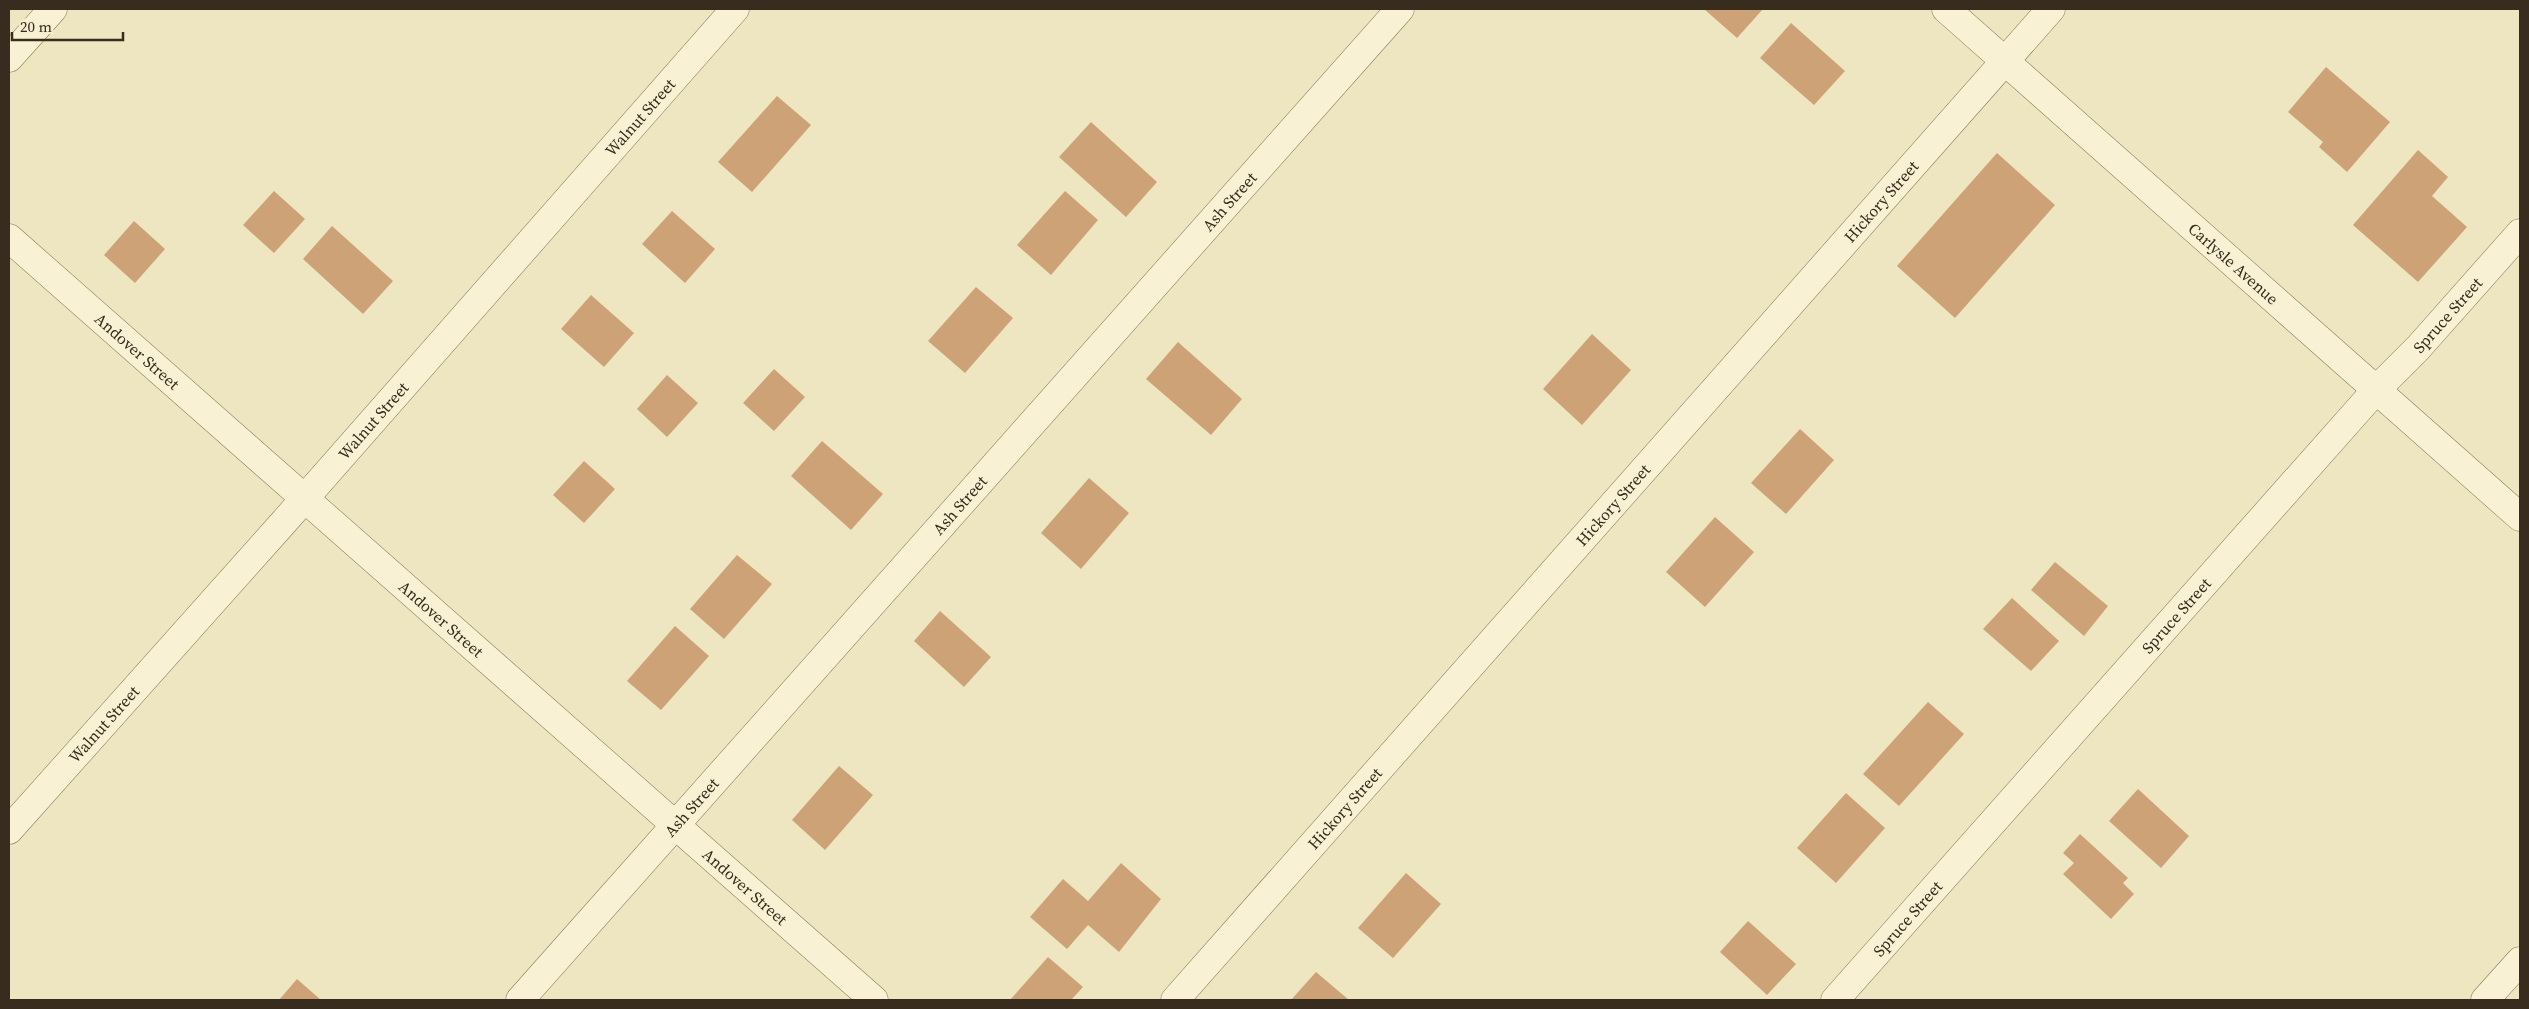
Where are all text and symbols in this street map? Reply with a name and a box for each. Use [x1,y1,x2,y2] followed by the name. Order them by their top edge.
[12,10,124,42] scale bar
[20,16,52,37] text: 20 m
[600,73,681,161] street label: Walnut Street
[1839,155,1924,247] street label: Hickory Street
[1197,167,1262,236] street label: Ash Street
[2184,218,2283,309] street label: Carlysle Avenue
[2408,272,2487,358] street label: Spruce Street
[90,308,185,395] street label: Andover Street
[333,376,414,464] street label: Walnut Street
[1571,458,1656,550] street label: Hickory Street
[927,470,992,539] street label: Ash Street
[2136,572,2216,658] street label: Spruce Street
[394,575,489,663] street label: Andover Street
[63,680,144,767] street label: Walnut Street
[1302,762,1387,854] street label: Hickory Street
[659,772,724,841] street label: Ash Street
[698,843,793,930] street label: Andover Street
[1868,875,1947,961] street label: Spruce Street

